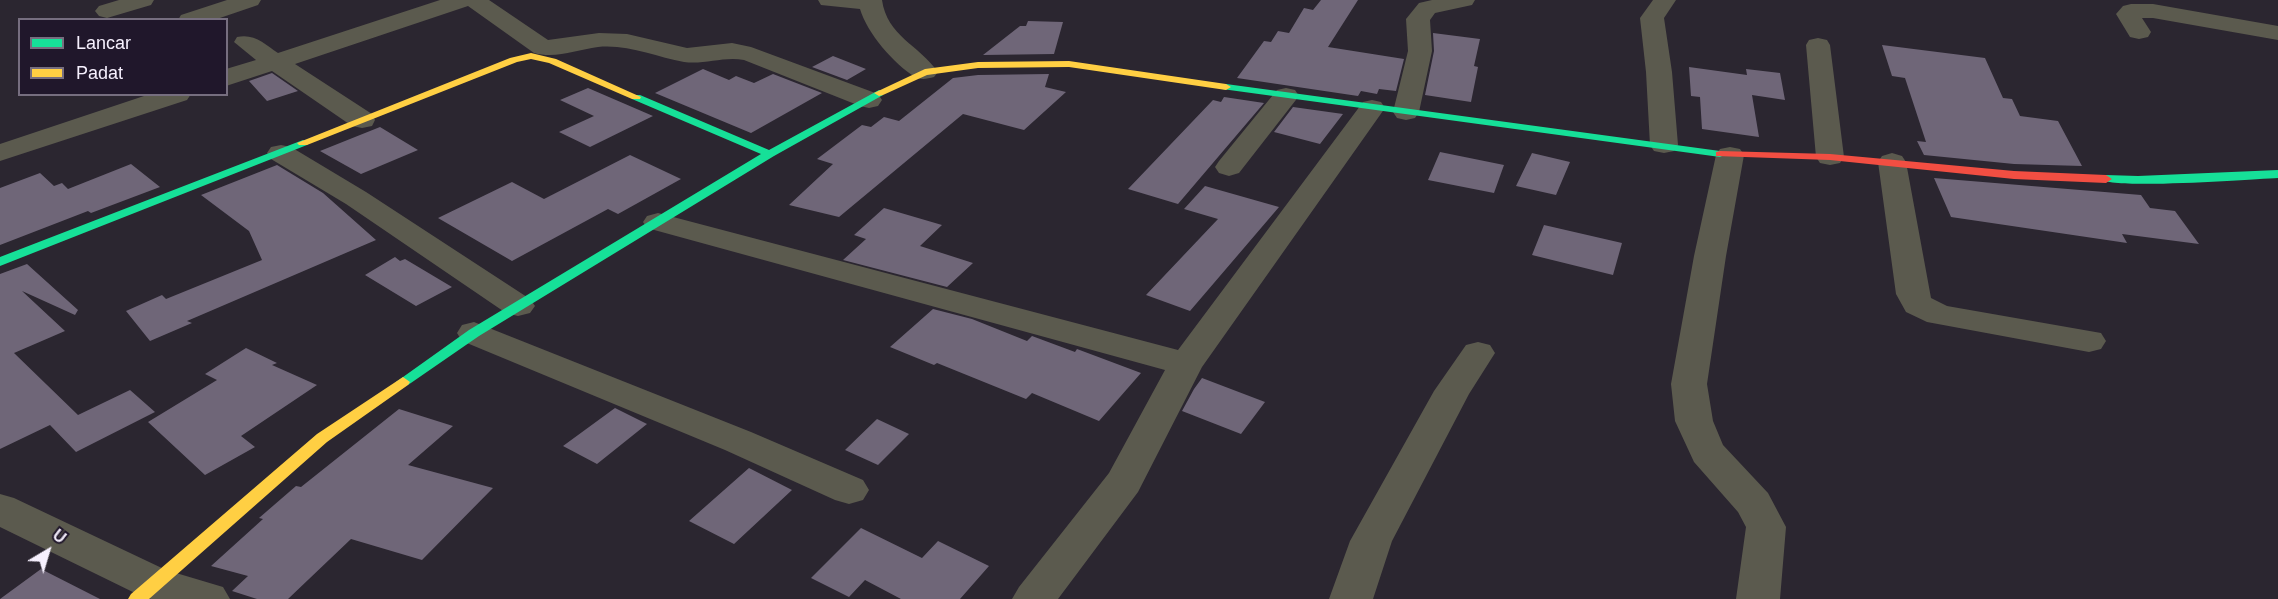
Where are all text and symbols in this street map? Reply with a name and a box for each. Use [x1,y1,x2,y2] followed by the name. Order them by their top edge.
[18,18,228,96] legend
[76,33,131,53] text: Lancar
[76,63,123,83] text: Padat
[18,521,78,581] north arrow
[50,526,69,547] text: U

